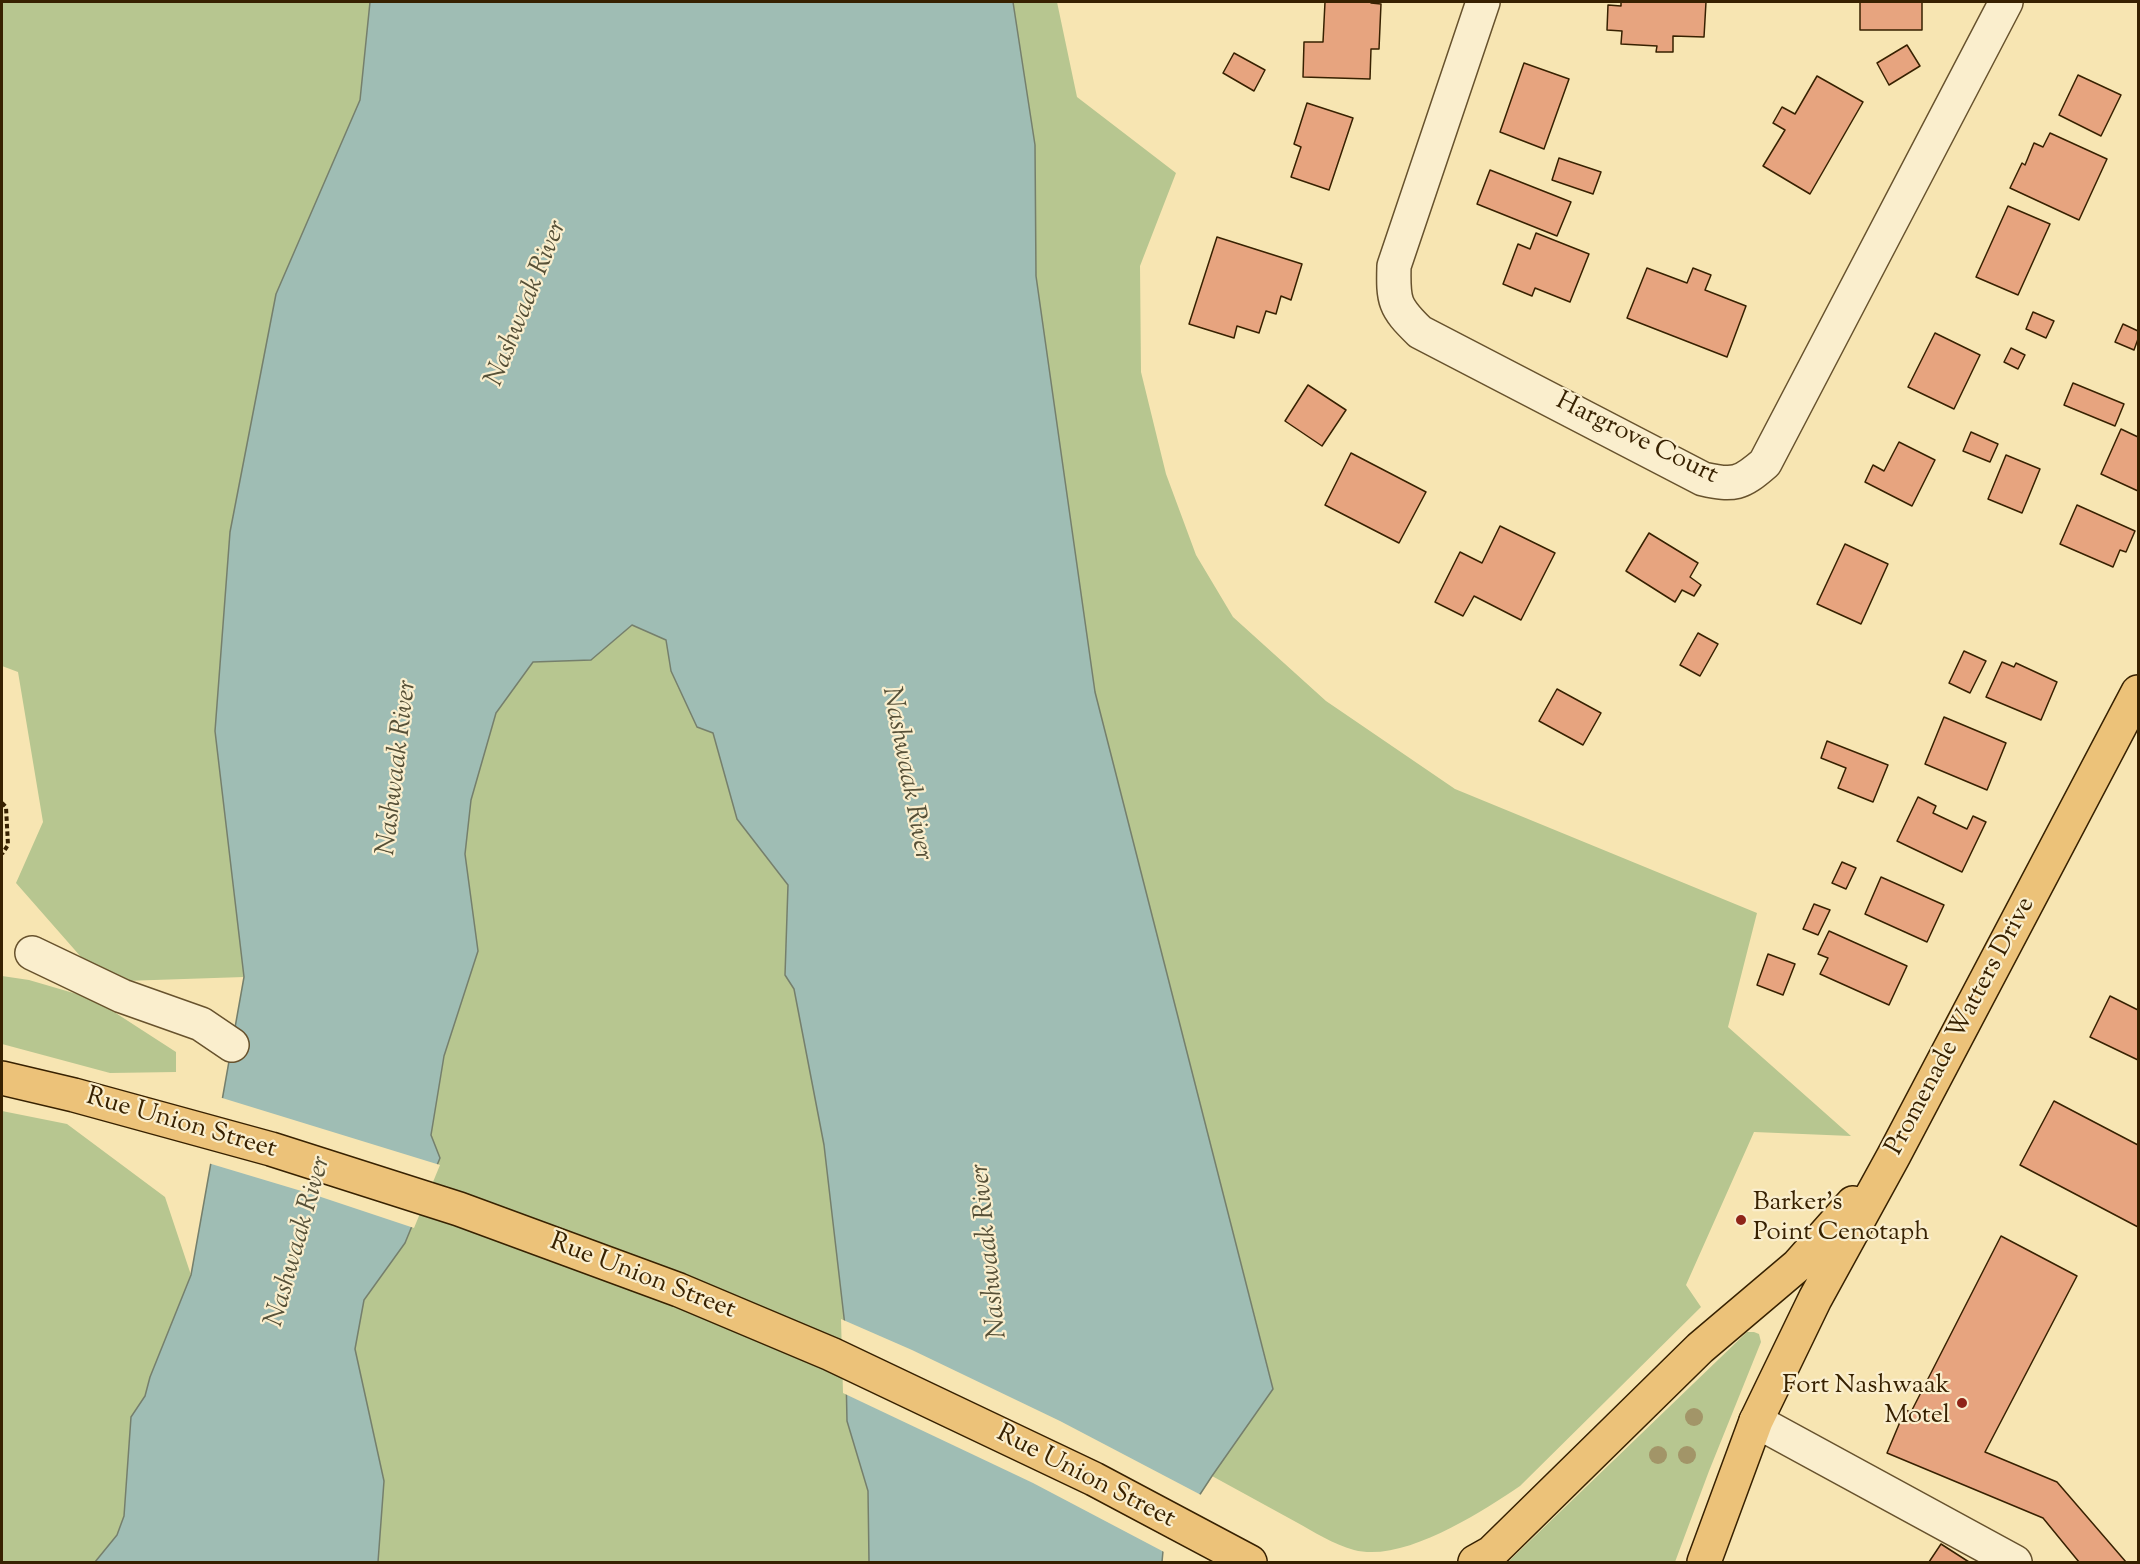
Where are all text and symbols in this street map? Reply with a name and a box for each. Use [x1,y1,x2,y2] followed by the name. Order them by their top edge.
[480,216,576,392] water label: Nashwaak River
[1550,387,1722,493] street label: Hargrove Court
[372,679,426,857] water label: Nashwaak River
[872,685,938,863] water label: Nashwaak River
[1881,893,2043,1161] street label: Promenade Watters Drive
[82,1083,280,1167] street label: Rue Union Street
[260,1153,340,1331] water label: Nashwaak River
[966,1162,1016,1340] water label: Nashwaak River
[1753,1189,1929,1250] place label: Barker's Point Cenotaph
[1734,1213,1748,1227] marker: Barker's Point Cenotaph
[545,1228,739,1328] street label: Rue Union Street
[1782,1372,1950,1434] place label: Fort Nashwaak Motel
[1955,1396,1969,1410] marker: Fort Nashwaak Motel
[990,1419,1180,1537] street label: Rue Union Street

